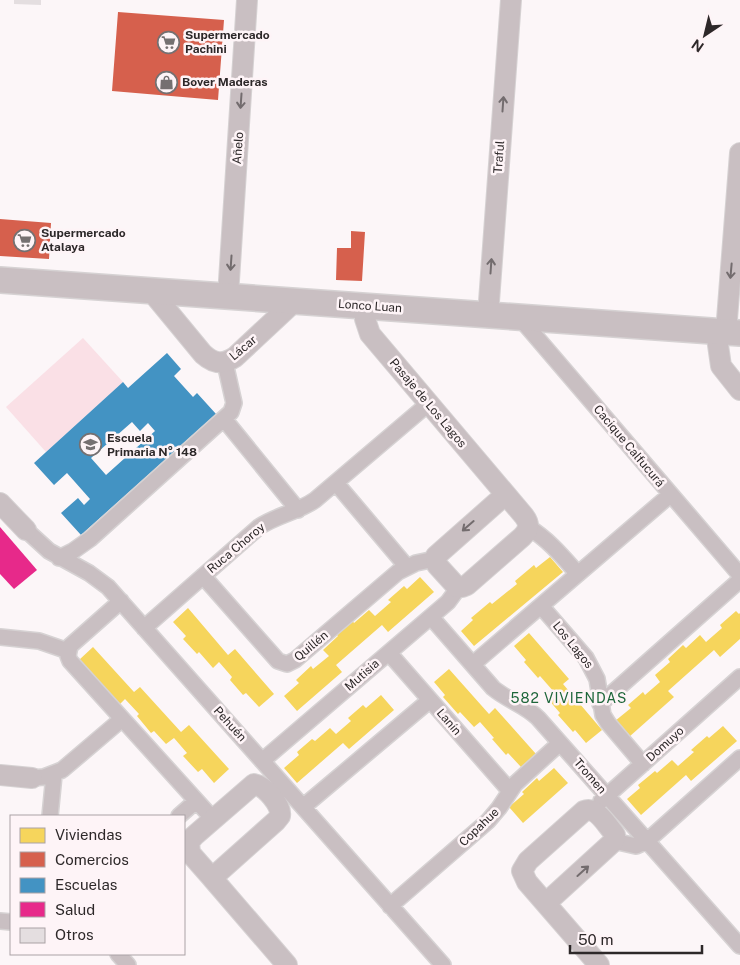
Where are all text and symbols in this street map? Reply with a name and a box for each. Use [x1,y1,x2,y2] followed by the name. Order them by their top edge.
[680,10,730,60] north arrow
[185,28,270,56] place label: Supermercado Pachini
[157,30,181,54] supermarket icon: Supermercado Pachini
[688,36,707,55] text: N
[154,70,178,94] shop icon: Bover Maderas
[182,75,268,89] place label: Bover Maderas
[236,93,245,109] one-way arrow
[499,97,508,113] one-way arrow
[230,131,246,165] street label: Añelo
[491,140,507,174] street label: Traful
[41,226,126,254] place label: Supermercado Atalaya
[13,228,37,252] supermarket icon: Supermercado Atalaya
[226,255,235,271] one-way arrow
[487,259,496,275] one-way arrow
[726,263,735,279] one-way arrow
[338,297,402,315] street label: Lonco Luan
[227,332,260,363] street label: Lácar
[387,356,469,450] street label: Pasaje de Los Lagos
[591,402,667,490] street label: Cacique Calfucurá
[107,431,197,459] place label: Escuela Primaria N° 148
[79,433,103,457] school or university icon: Escuela Primaria N° 148
[204,520,268,576] street label: Ruca Choroy
[461,521,474,532] one-way arrow
[550,619,596,671] street label: Los Lagos
[291,628,331,664] street label: Quillén
[342,656,382,694] street label: Mutisia
[511,690,627,706] district label: 582 VIVIENDAS
[211,704,249,744] street label: Pehuén
[434,706,464,738] street label: Lanín
[643,723,687,764] street label: Domuyo
[571,755,609,797] street label: Tromen
[456,805,502,849] street label: Copahue
[10,815,185,955] legend
[55,826,122,843] text: Viviendas
[55,851,129,868] text: Comercios
[576,865,589,877] one-way arrow
[55,876,117,893] text: Escuelas
[55,901,95,918] text: Salud
[570,922,702,954] scale bar
[55,926,94,943] text: Otros
[578,931,613,948] text: 50 m

